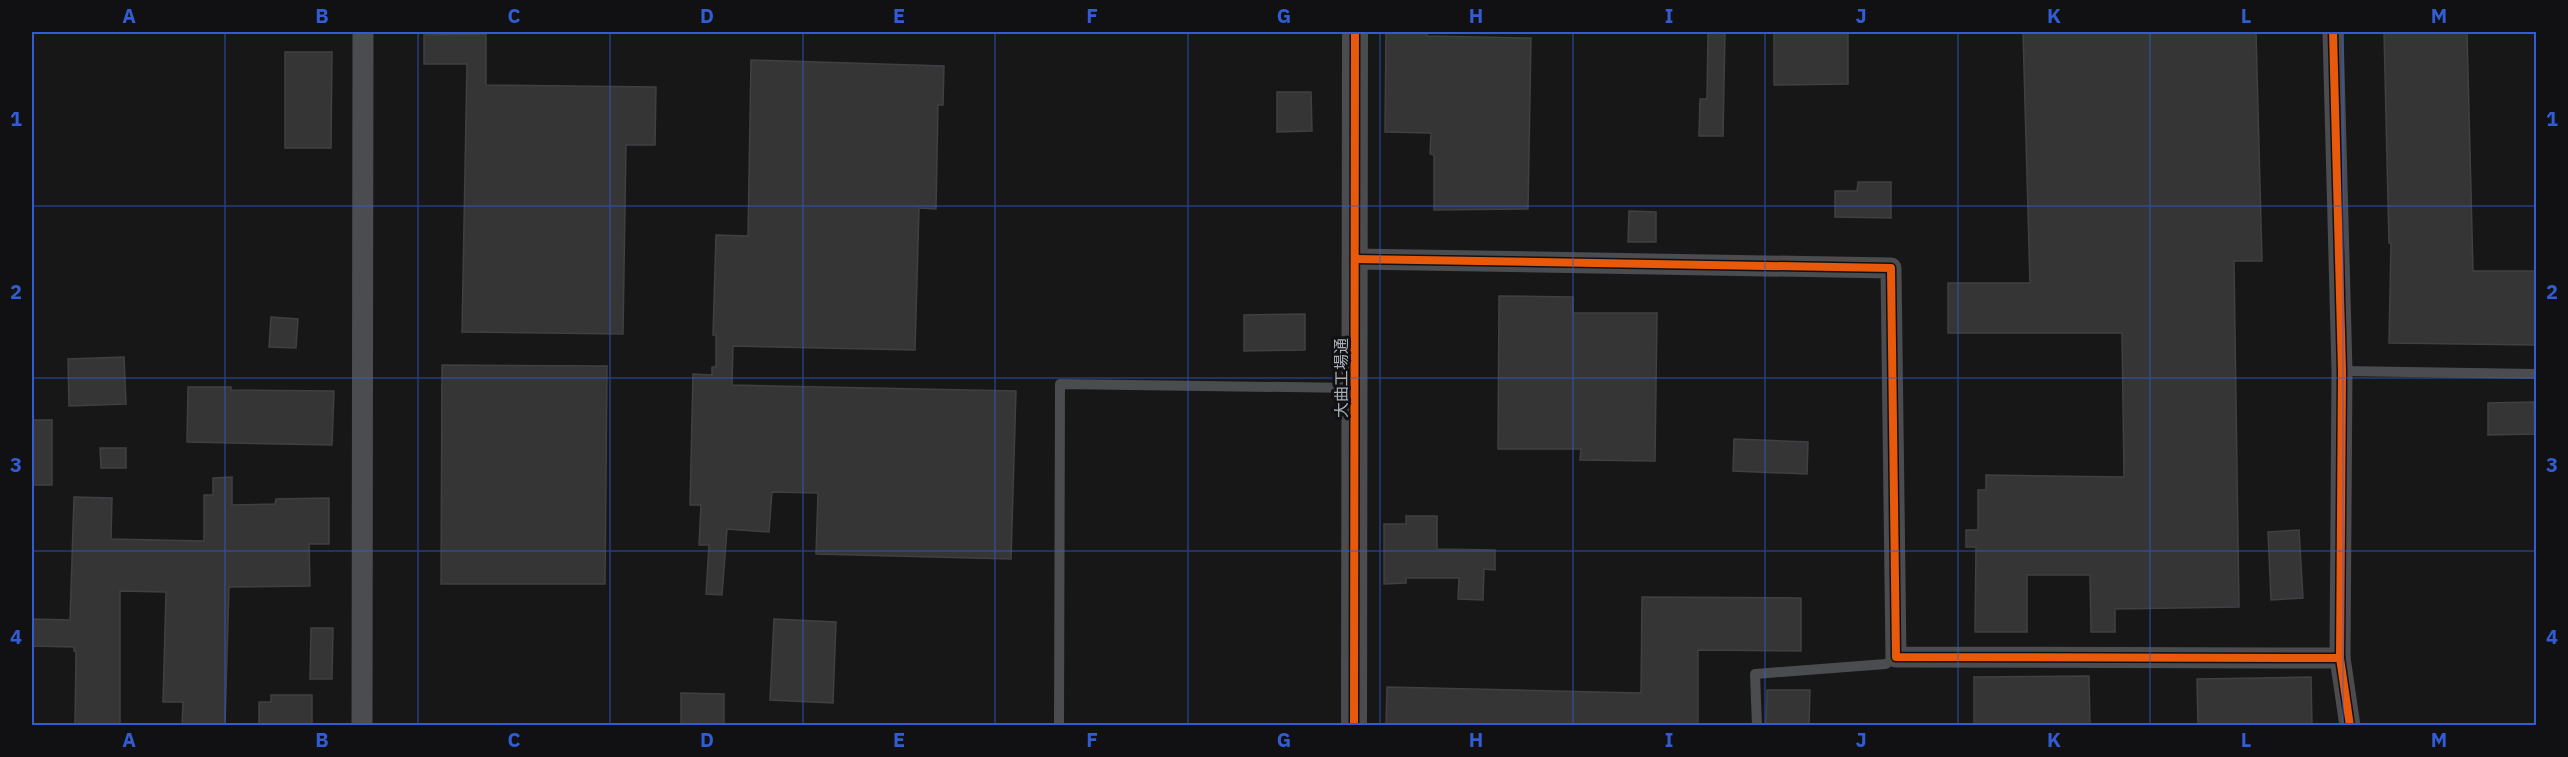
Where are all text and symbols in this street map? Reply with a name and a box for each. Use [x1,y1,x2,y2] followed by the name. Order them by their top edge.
[122,2,136,29] text: A
[315,2,329,29] text: B
[507,2,521,29] text: C
[700,2,714,29] text: D
[893,2,905,29] text: E
[1086,2,1098,29] text: F
[1277,2,1291,29] text: G
[1469,2,1483,29] text: H
[1665,2,1673,29] text: I
[1855,2,1867,29] text: J
[2047,2,2061,29] text: K
[2241,2,2251,29] text: L
[2431,2,2447,29] text: M
[10,105,22,132] text: 1
[2546,105,2558,132] text: 1
[10,278,22,305] text: 2
[2546,278,2558,305] text: 2
[1331,338,1351,418] street label: 大曲工場通
[10,451,22,478] text: 3
[2546,451,2558,478] text: 3
[10,623,22,650] text: 4
[2546,623,2558,650] text: 4
[122,726,136,753] text: A
[315,726,329,753] text: B
[507,726,521,753] text: C
[700,726,714,753] text: D
[893,726,905,753] text: E
[1086,726,1098,753] text: F
[1277,726,1291,753] text: G
[1469,726,1483,753] text: H
[1665,726,1673,753] text: I
[1855,726,1867,753] text: J
[2047,726,2061,753] text: K
[2241,726,2251,753] text: L
[2431,726,2447,753] text: M

